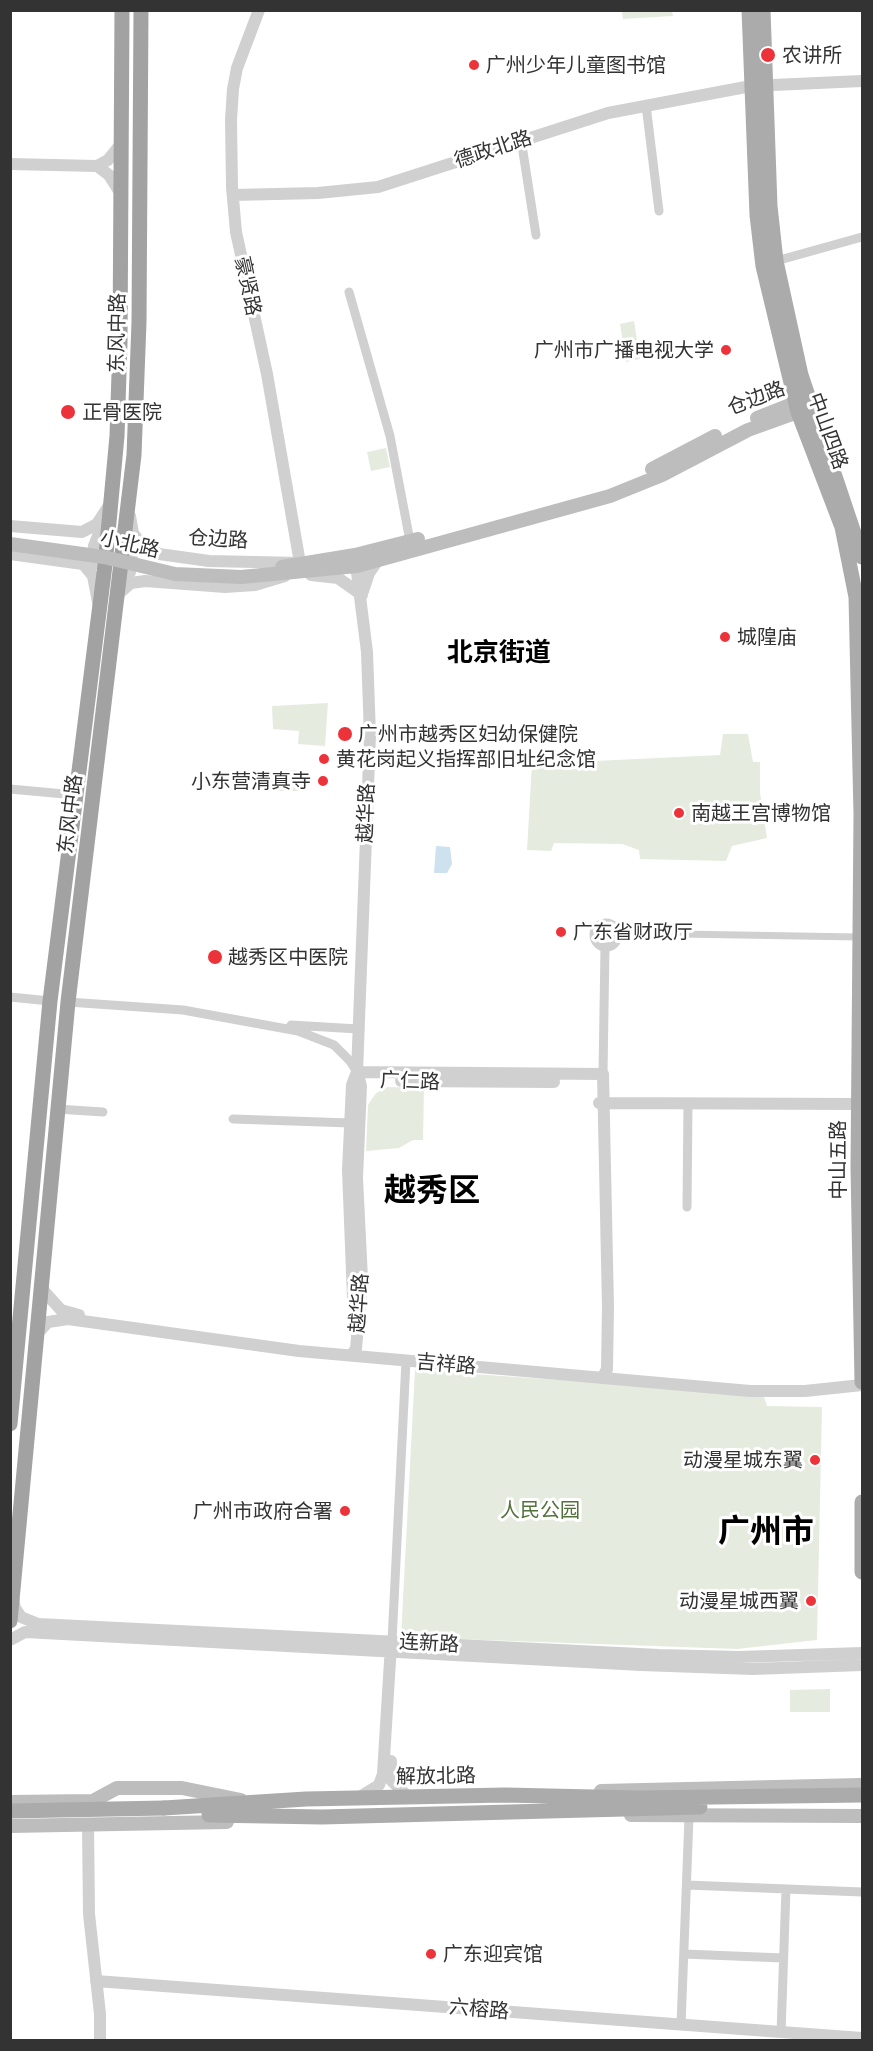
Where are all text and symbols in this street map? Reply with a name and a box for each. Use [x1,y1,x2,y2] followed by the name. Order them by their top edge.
[782,43,842,67] place label: 农讲所
[759,46,777,64] marker: 农讲所
[486,53,666,77] place label: 广州少年儿童图书馆
[467,58,481,72] marker: 广州少年儿童图书馆
[451,125,535,173] street label: 德政北路
[230,254,266,318] street label: 豪贤路
[104,293,130,373] street label: 东风中路
[534,338,714,362] place label: 广州市广播电视大学
[719,343,733,357] marker: 广州市广播电视大学
[724,376,788,420] street label: 仓边路
[803,389,853,473] street label: 中山四路
[82,400,162,424] place label: 正骨医院
[59,403,77,421] marker: 正骨医院
[187,525,249,553] street label: 仓边路
[98,526,162,562] street label: 小北路
[737,625,797,649] place label: 城隍庙
[718,630,732,644] marker: 城隍庙
[447,636,551,668] district label: 北京街道
[358,722,578,746] place label: 广州市越秀区妇幼保健院
[336,725,354,743] marker: 广州市越秀区妇幼保健院
[336,747,596,771] place label: 黄花岗起义指挥部旧址纪念馆
[317,752,331,766] marker: 黄花岗起义指挥部旧址纪念馆
[191,769,311,793] place label: 小东营清真寺
[53,773,87,855] street label: 东风中路
[316,774,330,788] marker: 小东营清真寺
[353,783,379,843] street label: 越华路
[691,801,831,825] place label: 南越王宫博物馆
[672,806,686,820] marker: 南越王宫博物馆
[573,920,693,944] place label: 广东省财政厅
[554,925,568,939] marker: 广东省财政厅
[228,945,348,969] place label: 越秀区中医院
[206,948,224,966] marker: 越秀区中医院
[380,1068,440,1094] street label: 广仁路
[826,1120,850,1200] street label: 中山五路
[384,1171,480,1209] district label: 越秀区
[345,1272,373,1334] street label: 越华路
[415,1349,477,1379] street label: 吉祥路
[683,1448,803,1472] place label: 动漫星城东翼
[808,1453,822,1467] marker: 动漫星城东翼
[500,1498,580,1522] park label: 人民公园
[193,1499,333,1523] place label: 广州市政府合署
[338,1504,352,1518] marker: 广州市政府合署
[718,1512,814,1550] district label: 广州市
[679,1589,799,1613] place label: 动漫星城西翼
[804,1594,818,1608] marker: 动漫星城西翼
[398,1629,460,1657] street label: 连新路
[396,1763,476,1789] street label: 解放北路
[443,1942,543,1966] place label: 广东迎宾馆
[424,1947,438,1961] marker: 广东迎宾馆
[448,1994,510,2024] street label: 六榕路

